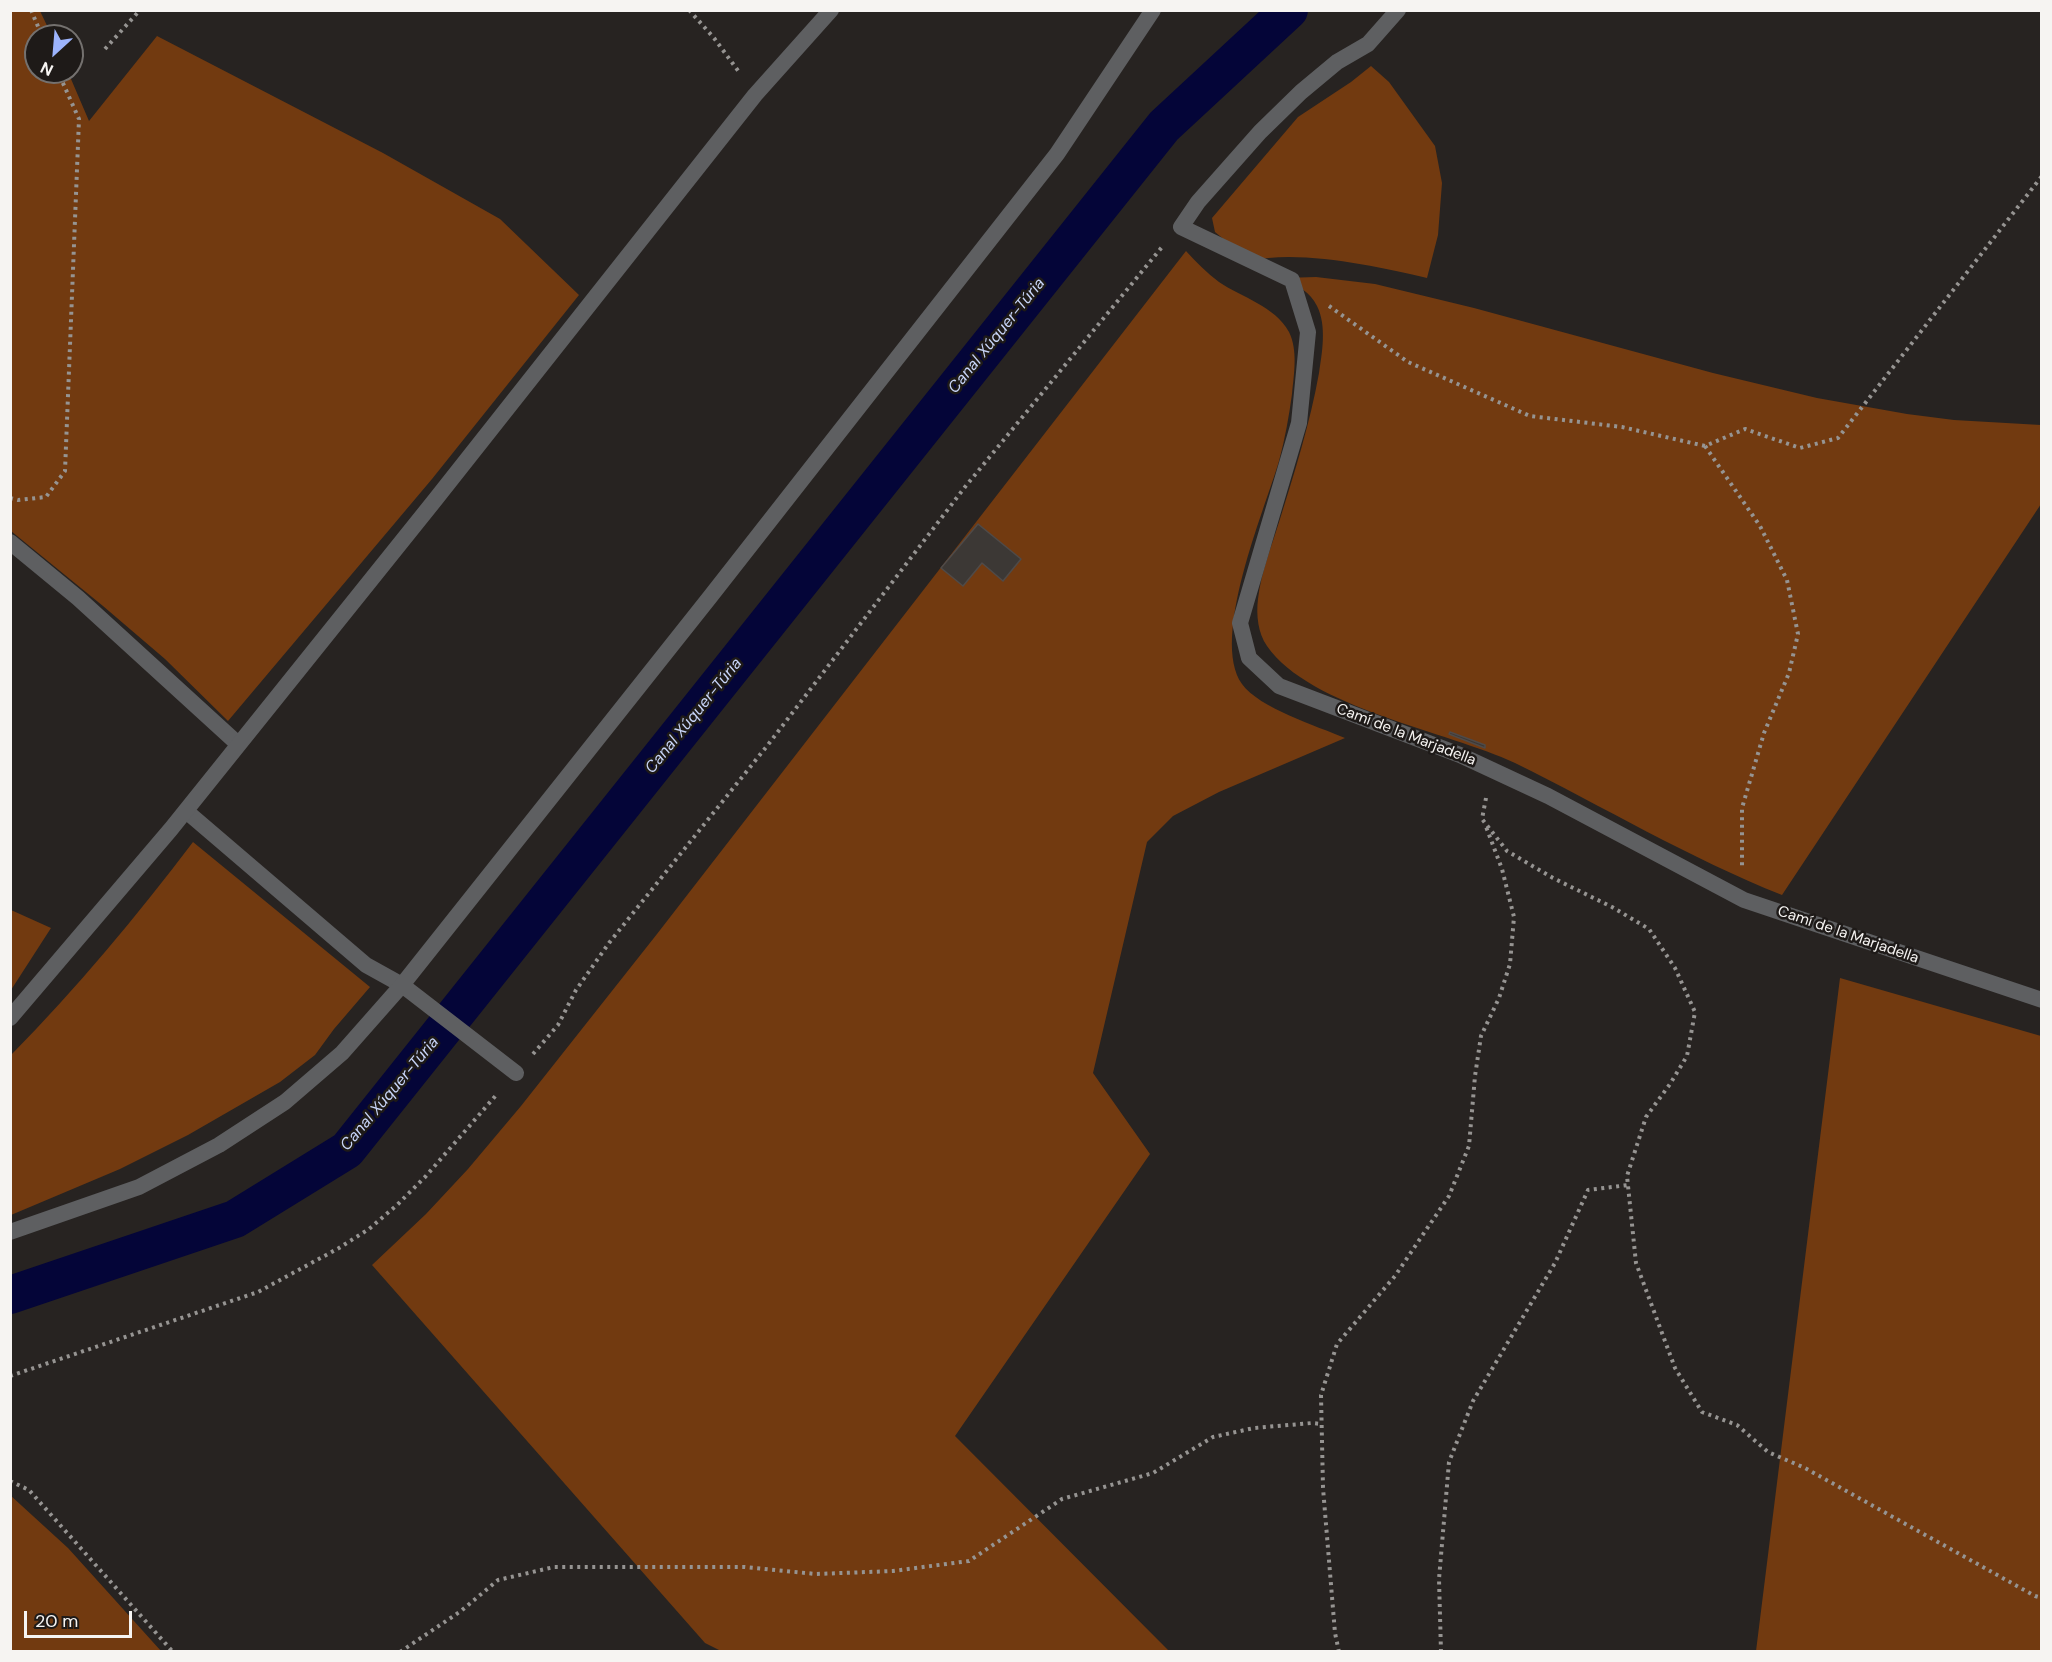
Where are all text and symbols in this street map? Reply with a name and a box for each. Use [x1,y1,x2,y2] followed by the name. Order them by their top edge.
[24,24,84,84] north arrow
[37,57,57,81] text: N
[945,274,1049,398] water label: Canal Xúquer-Túria
[642,654,746,778] water label: Canal Xúquer-Túria
[1334,700,1478,770] street label: Camí de la Marjadella
[1775,902,1921,968] street label: Camí de la Marjadella
[337,1033,443,1155] water label: Canal Xúquer-Túria
[27,1599,135,1637] scale bar
[35,1609,78,1633] text: 20 m

